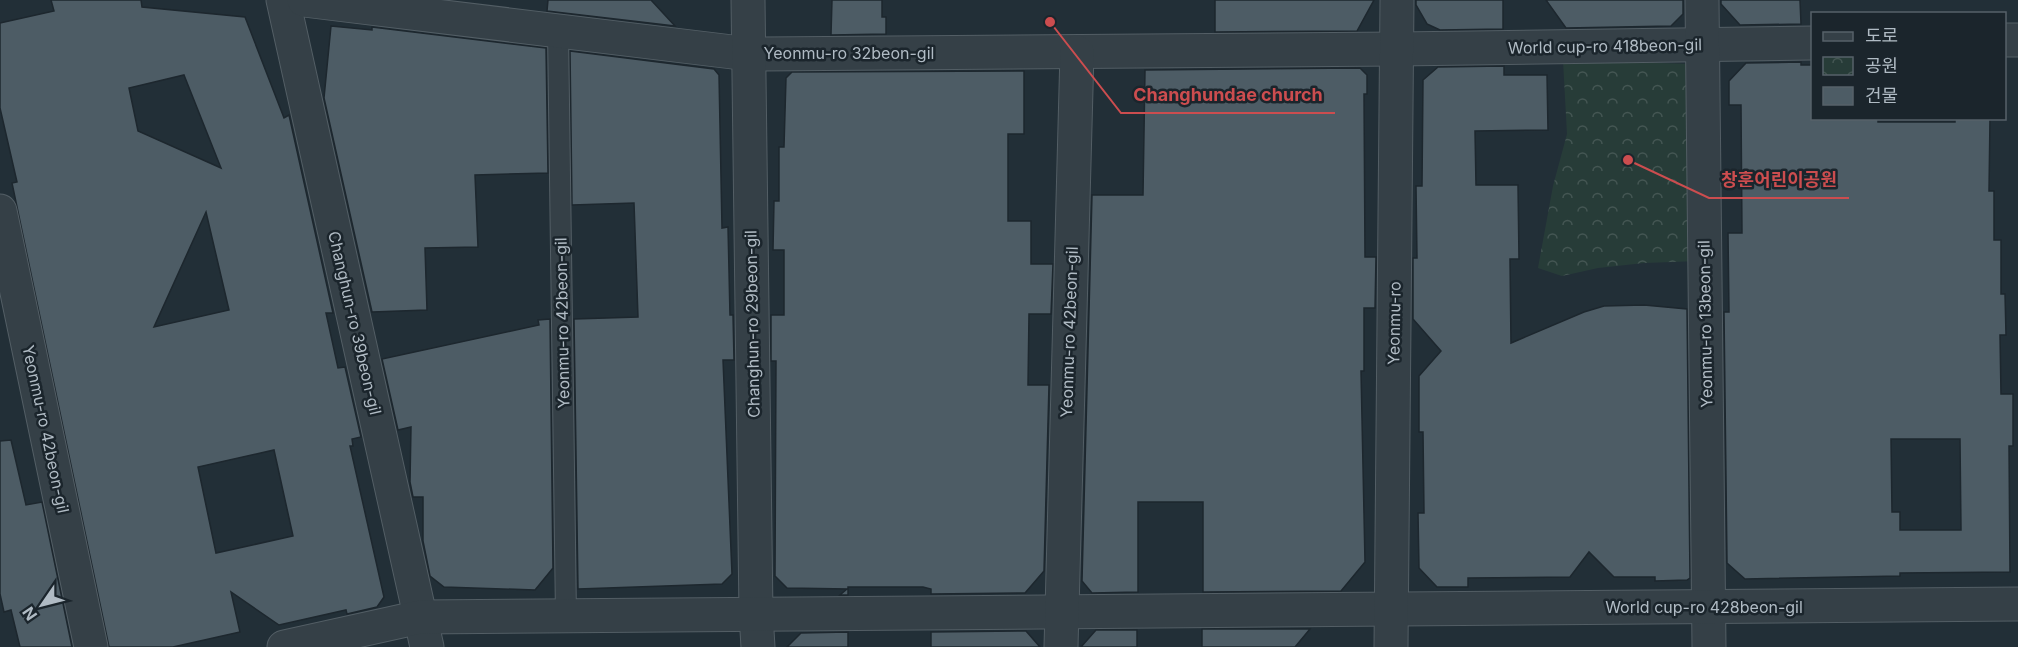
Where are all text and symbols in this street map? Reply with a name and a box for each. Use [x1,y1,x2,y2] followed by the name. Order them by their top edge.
[1811,12,2006,120] legend
[1865,25,1898,46] text: 도로
[1508,34,1702,58] street label: World cup-ro 418beon-gil
[764,43,934,63] street label: Yeonmu-ro 32beon-gil
[1865,55,1898,76] text: 공원
[1121,77,1335,113] callout: Changhundae church
[1133,84,1323,105] text: Changhundae church
[1865,85,1898,106] text: 건물
[1709,162,1849,198] callout: 창훈어린이공원
[1721,169,1837,190] text: 창훈어린이공원
[324,229,386,417] street label: Changhun-ro 39beon-gil
[740,230,764,418] street label: Changhun-ro 29beon-gil
[551,237,573,409] street label: Yeonmu-ro 42beon-gil
[1694,240,1716,408] street label: Yeonmu-ro 13beon-gil
[1056,246,1082,418] street label: Yeonmu-ro 42beon-gil
[1383,281,1405,365] street label: Yeonmu-ro
[18,343,74,515] street label: Yeonmu-ro 42beon-gil
[12,575,72,635] north arrow
[1605,597,1803,617] street label: World cup-ro 428beon-gil
[18,603,41,624] text: N

